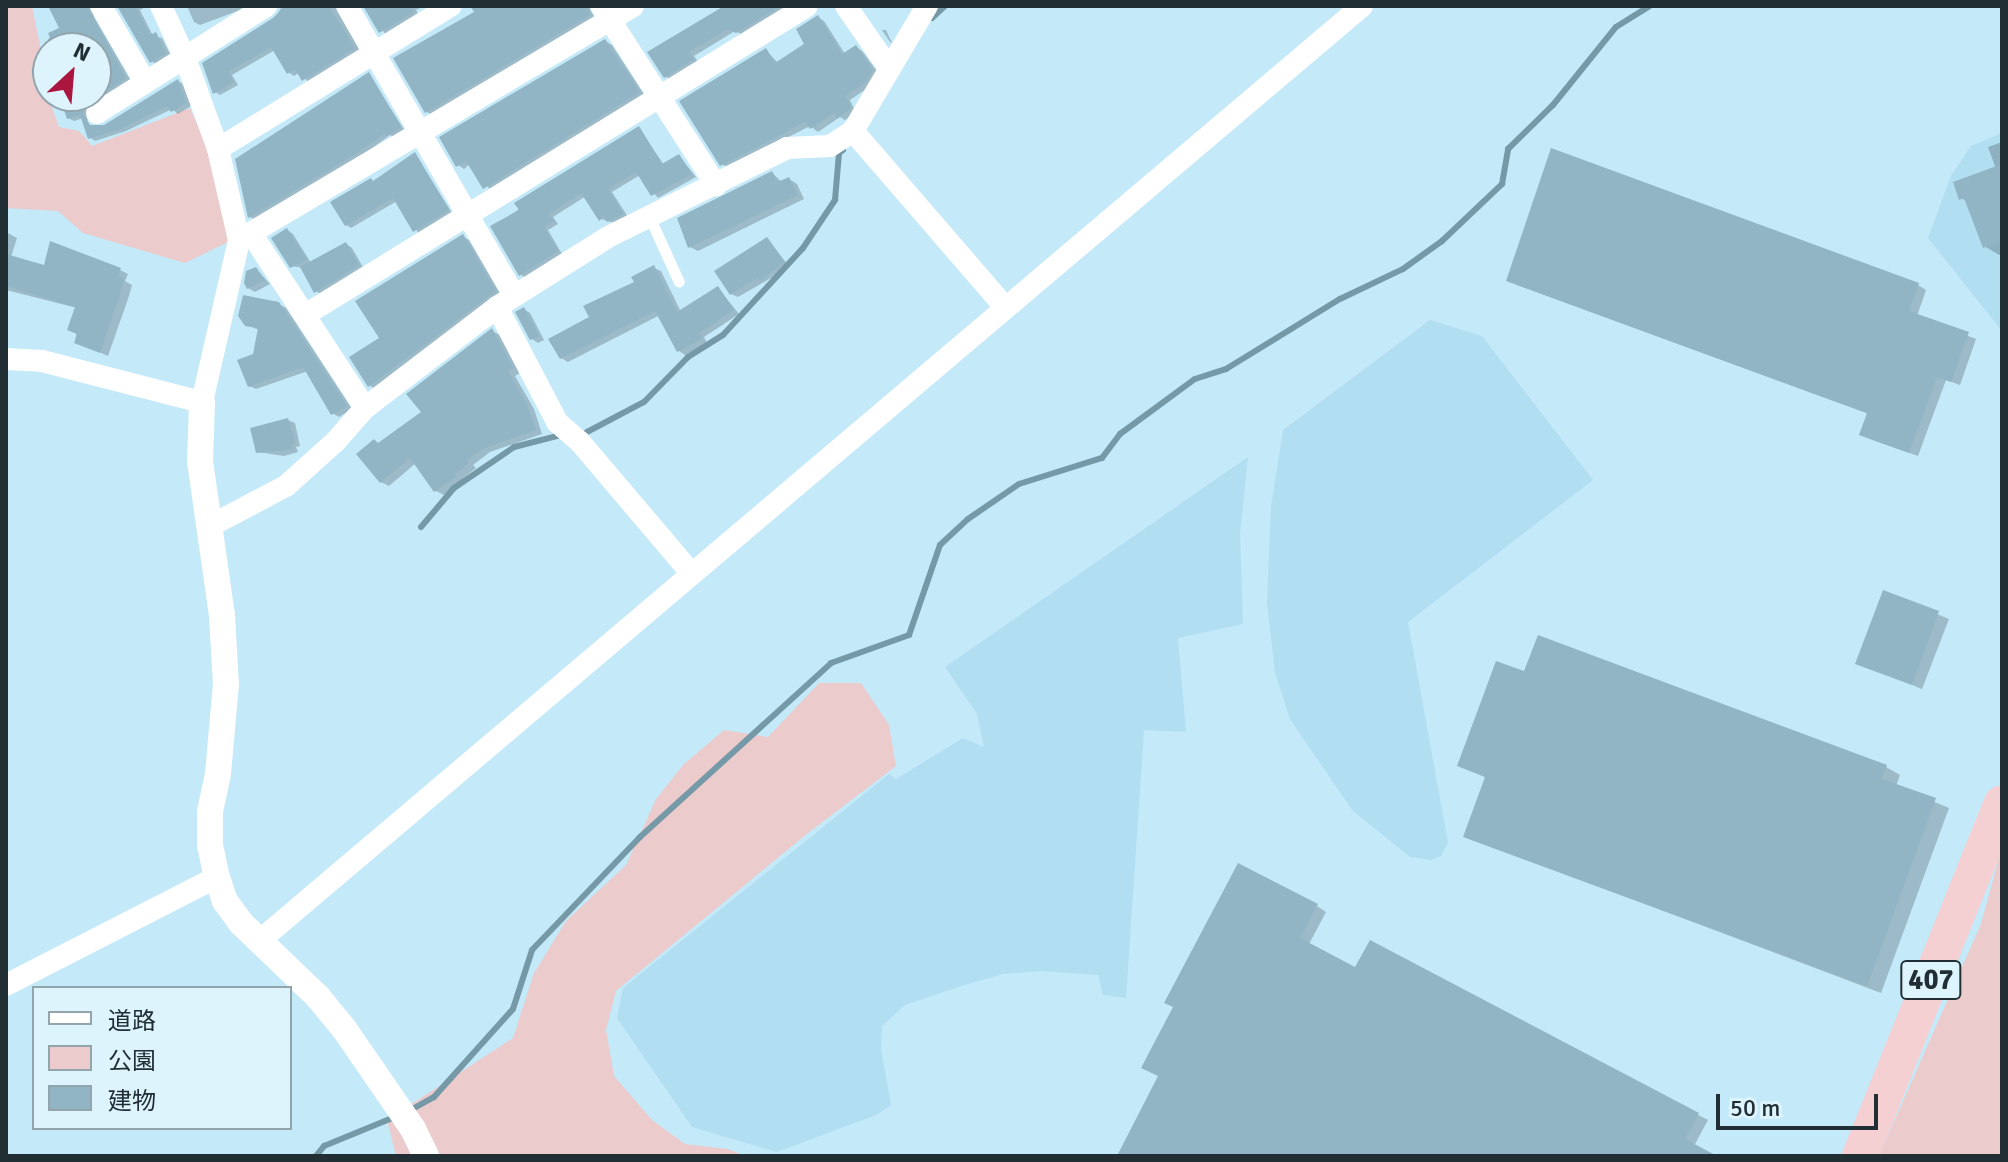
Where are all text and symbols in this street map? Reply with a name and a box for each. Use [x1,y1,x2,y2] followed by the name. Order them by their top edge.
[32,32,112,112] north arrow
[69,36,95,67] text: N
[1899,956,1963,1004] road number: 407
[32,986,292,1130] legend
[108,1006,156,1036] text: 道路
[108,1046,156,1076] text: 公園
[1720,1078,1882,1128] scale bar
[108,1086,156,1116] text: 建物
[1730,1093,1780,1123] text: 50 m

